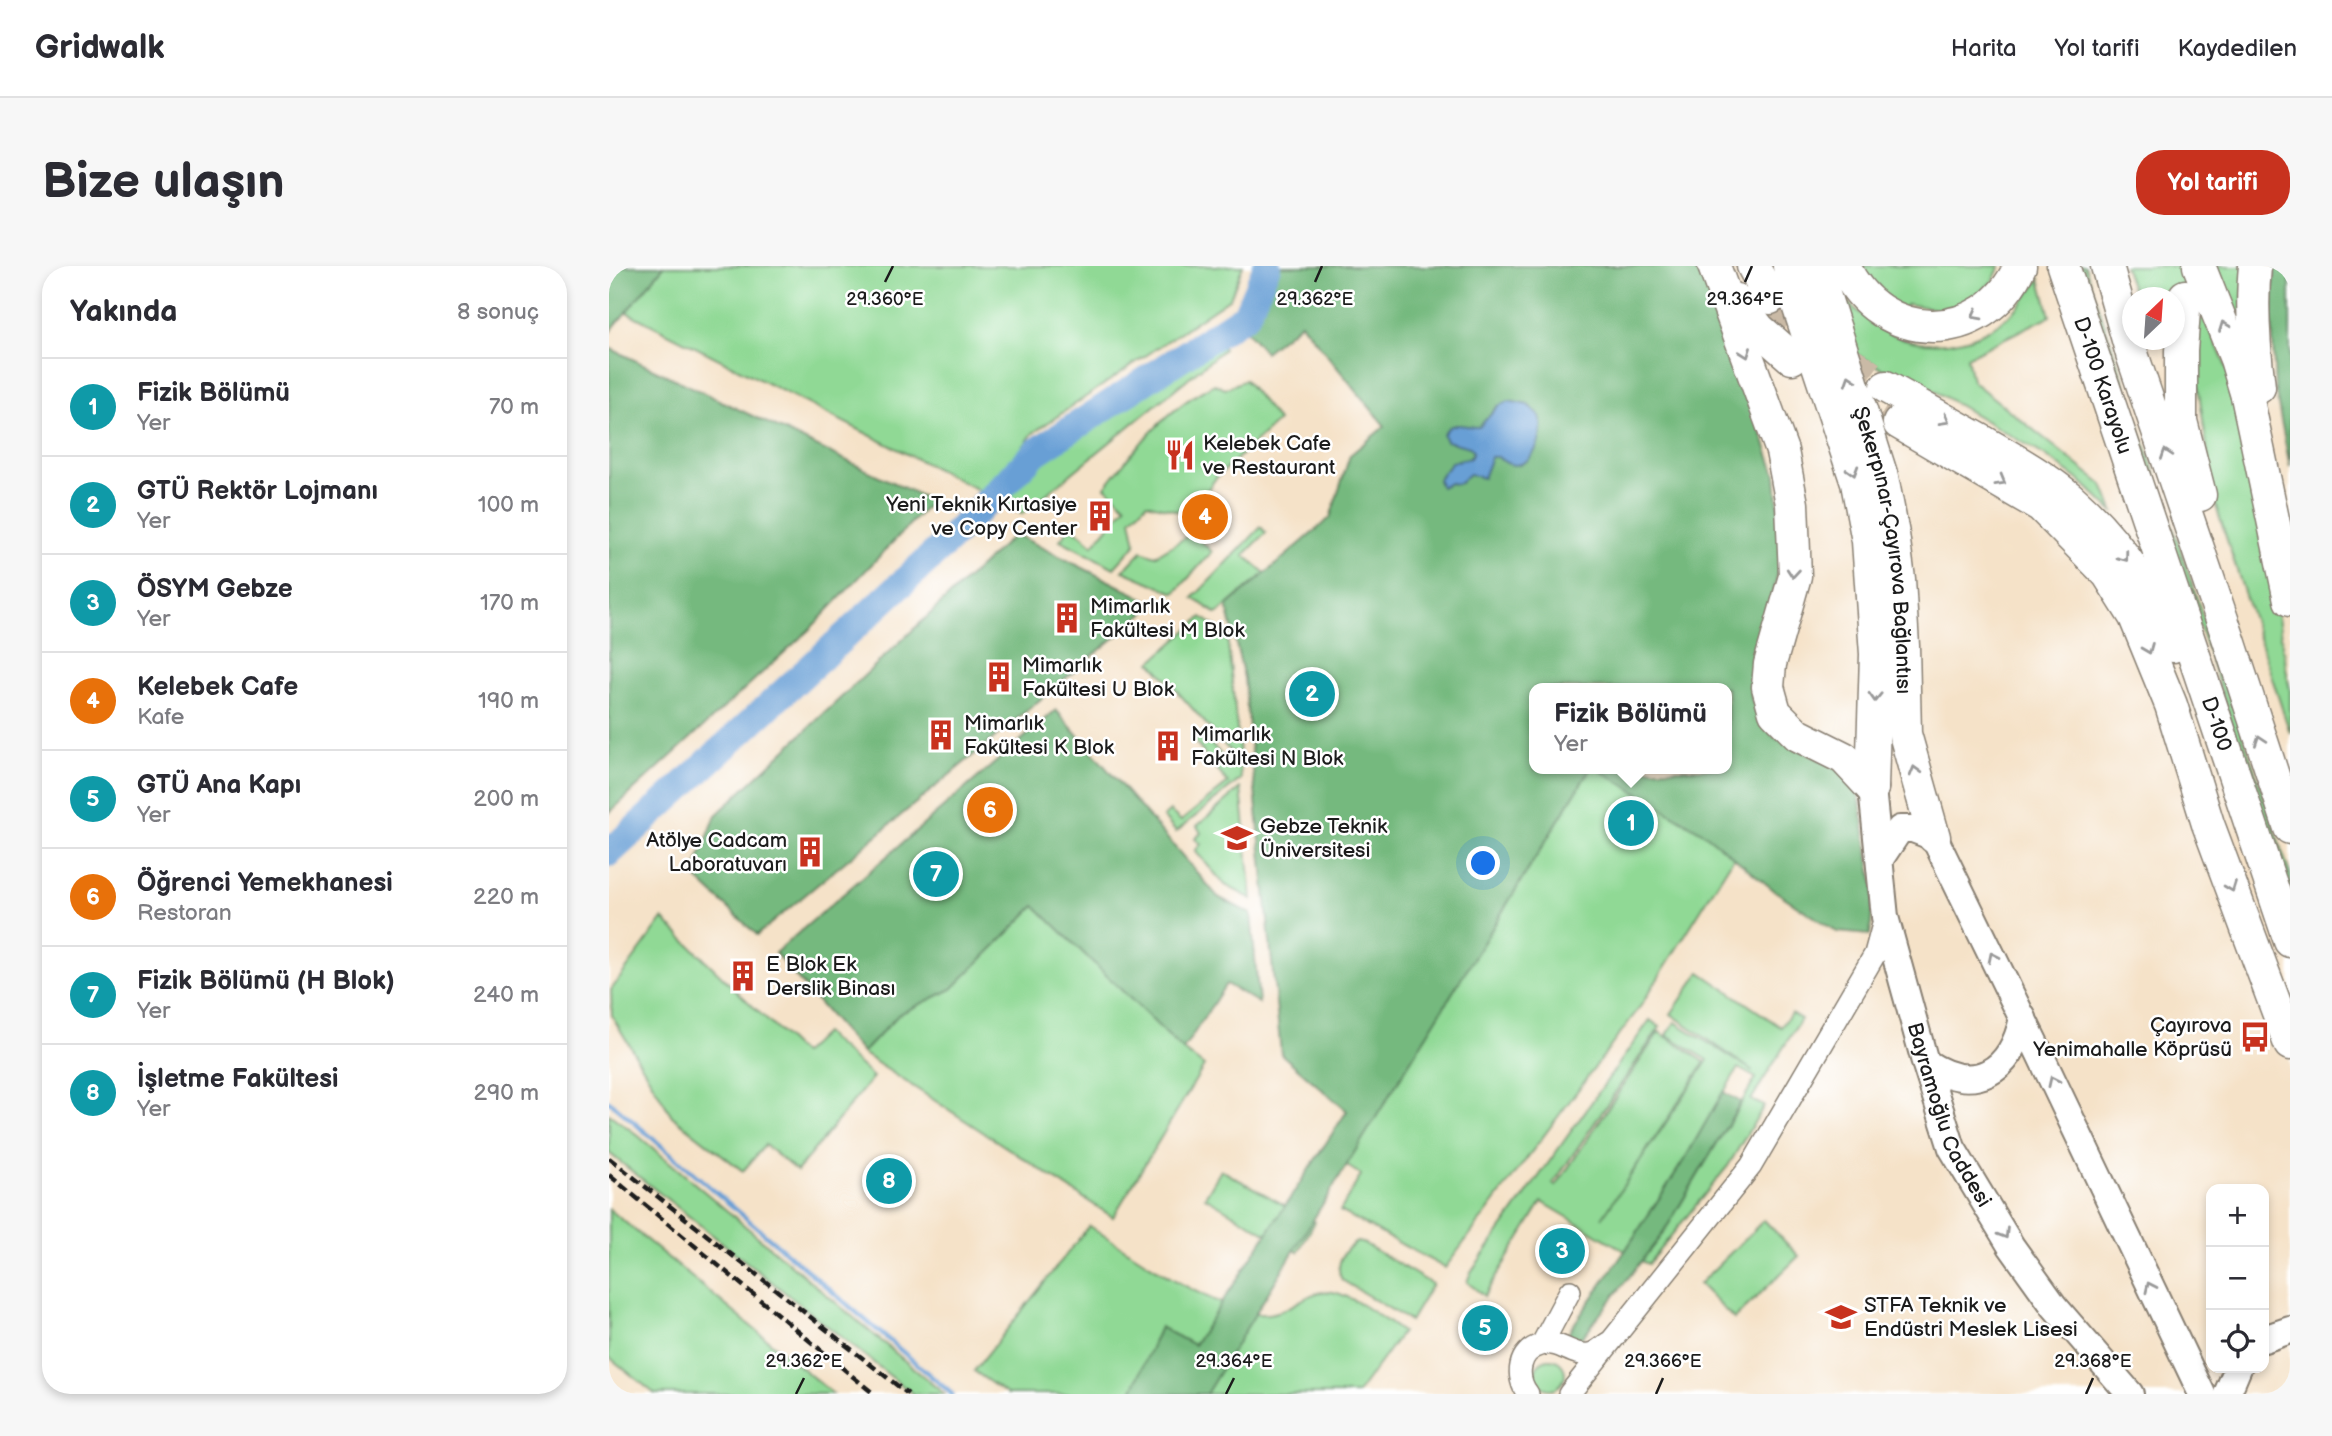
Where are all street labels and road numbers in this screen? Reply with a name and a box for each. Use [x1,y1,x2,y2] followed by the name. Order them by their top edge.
[2069,314,2138,457] street label: D-100 Karayolu
[1848,403,1917,694] street label: Şekerpınar-Çayırova Bağlantısı
[2196,693,2238,754] street label: D-100
[1902,1020,1997,1211] street label: Bayramoğlu Caddesi

